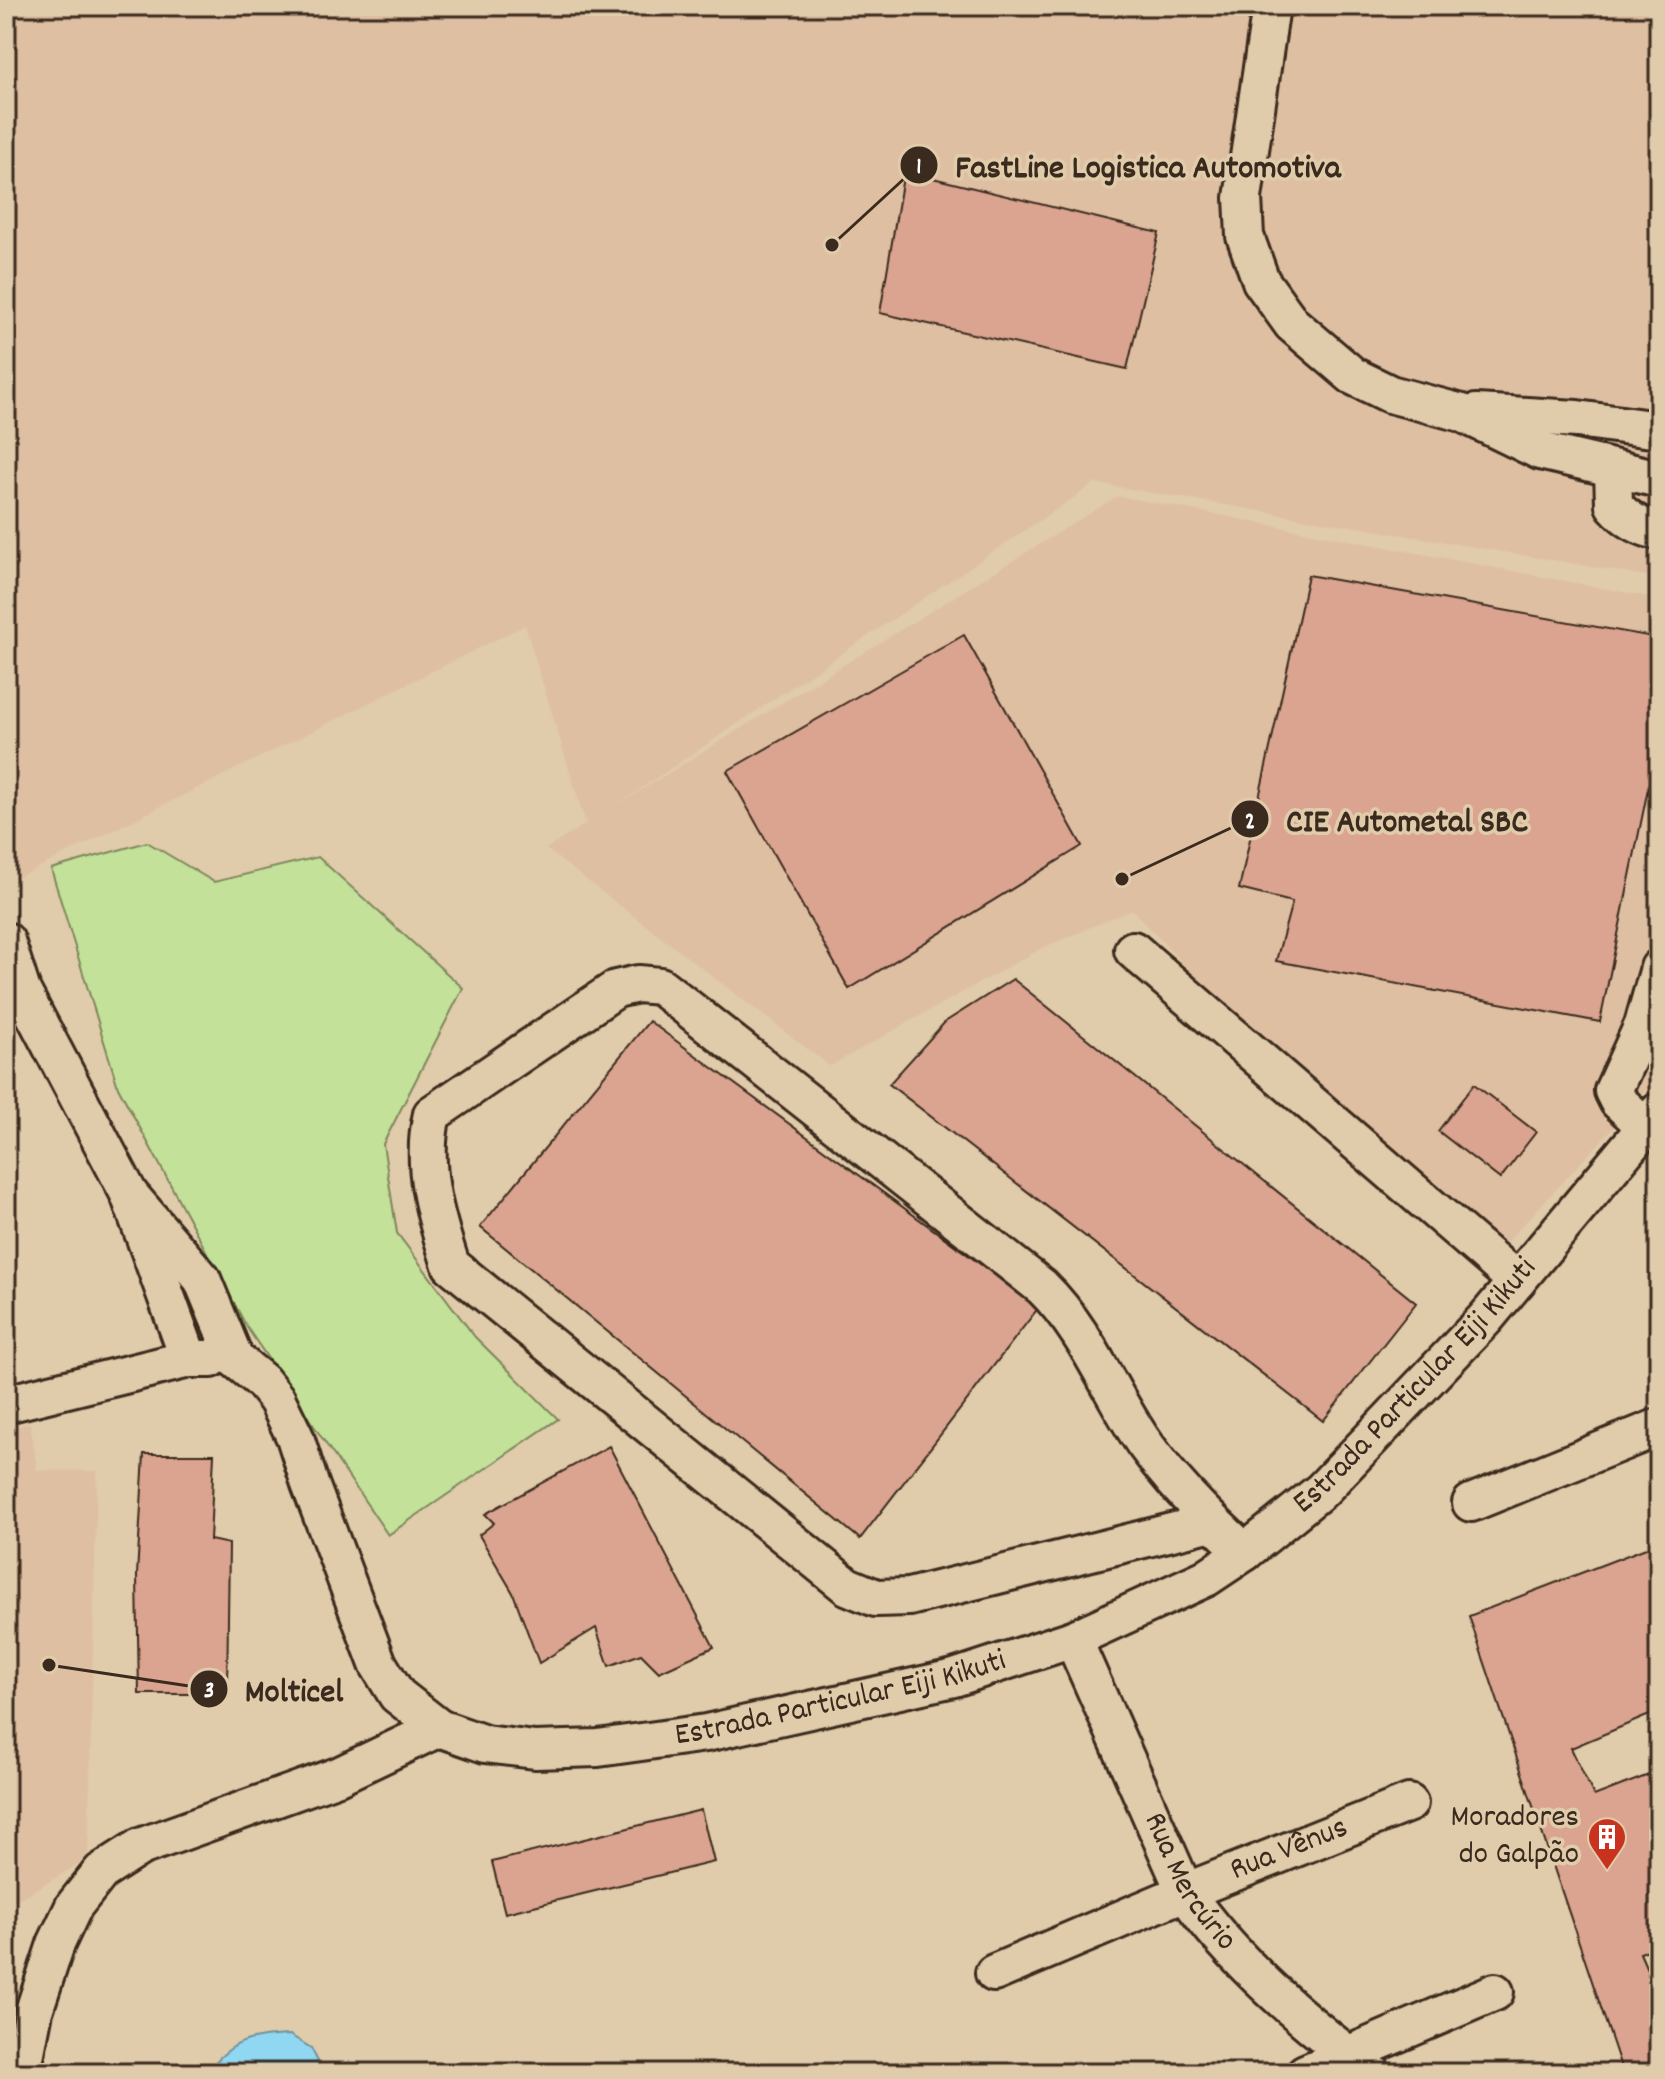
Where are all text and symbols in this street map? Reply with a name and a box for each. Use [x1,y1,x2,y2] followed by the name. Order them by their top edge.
[899,136,1357,194] callout: FastLine Logistica Automotiva
[955,146,1342,195] text: FastLine Logistica Automotiva
[916,151,922,185] text: 1
[1230,790,1544,848] callout: CIE Autometal SBC
[1286,800,1528,849] text: CIE Autometal SBC
[1245,806,1255,840] text: 2
[1284,1249,1549,1527] street label: Estrada Particular Eiji Kikuti
[672,1639,1013,1760] street label: Estrada Particular Eiji Kikuti
[189,1660,359,1718] callout: Molticel
[245,1670,344,1719] text: Molticel
[204,1675,214,1709] text: 3
[1450,1796,1579,1879] place label: Moradores do Galpão
[1130,1806,1246,1963] street label: Rua Mercúrio
[1224,1806,1355,1895] street label: Rua Vênus
[1586,1816,1628,1871] building icon: Moradores do Galpão

